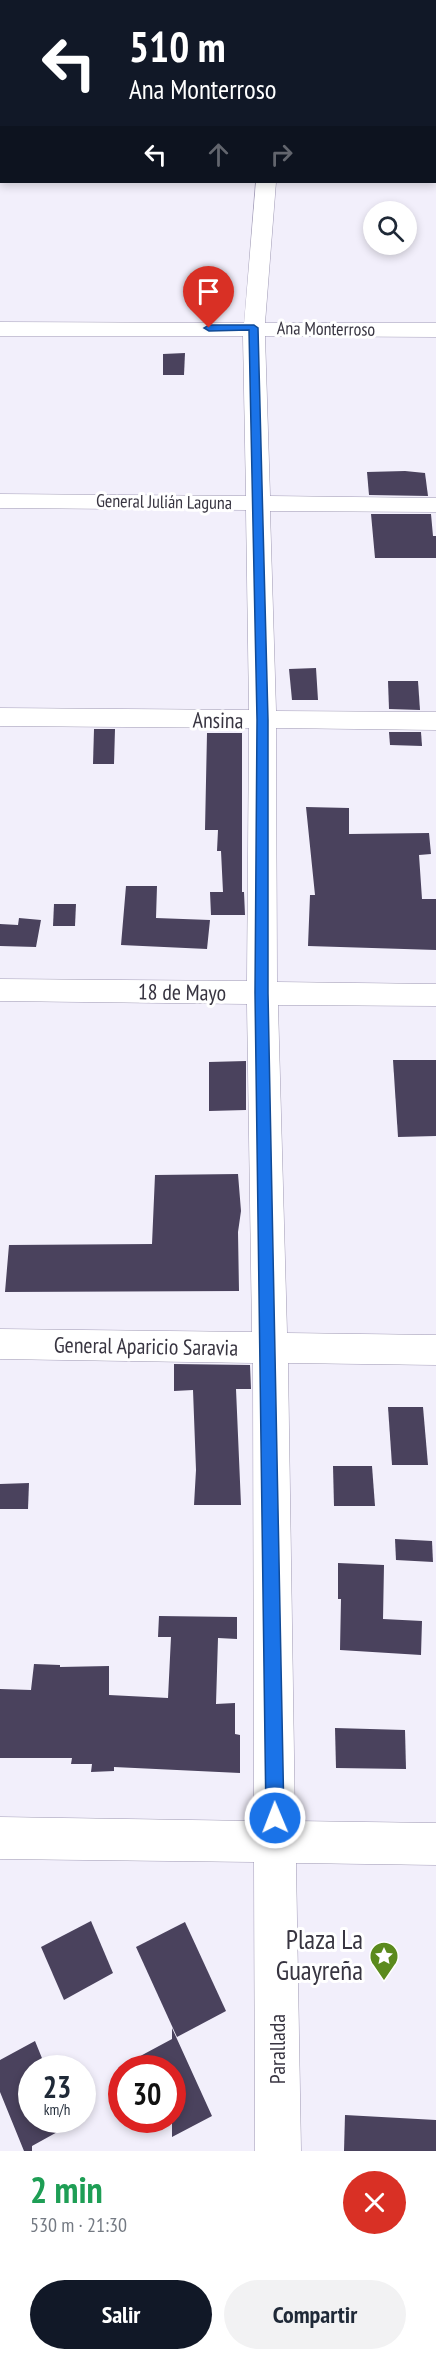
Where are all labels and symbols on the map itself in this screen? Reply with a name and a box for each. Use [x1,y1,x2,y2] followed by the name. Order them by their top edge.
[183,266,234,328] pin
[277,316,376,341] street label: Ana Monterroso
[96,489,232,514] street label: General Julián Laguna
[192,706,244,734] street label: Ansina
[138,977,226,1007] street label: 18 de Mayo
[54,1330,238,1362] street label: General Aparicio Saravia
[243,1786,307,1850] position arrow
[276,1922,363,1987] place label: Plaza La Guayreña
[368,1940,400,1982] place icon: Plaza La Guayreña
[263,2014,291,2084] street label: Parallada
[108,2055,186,2133] speed limit sign: 30

